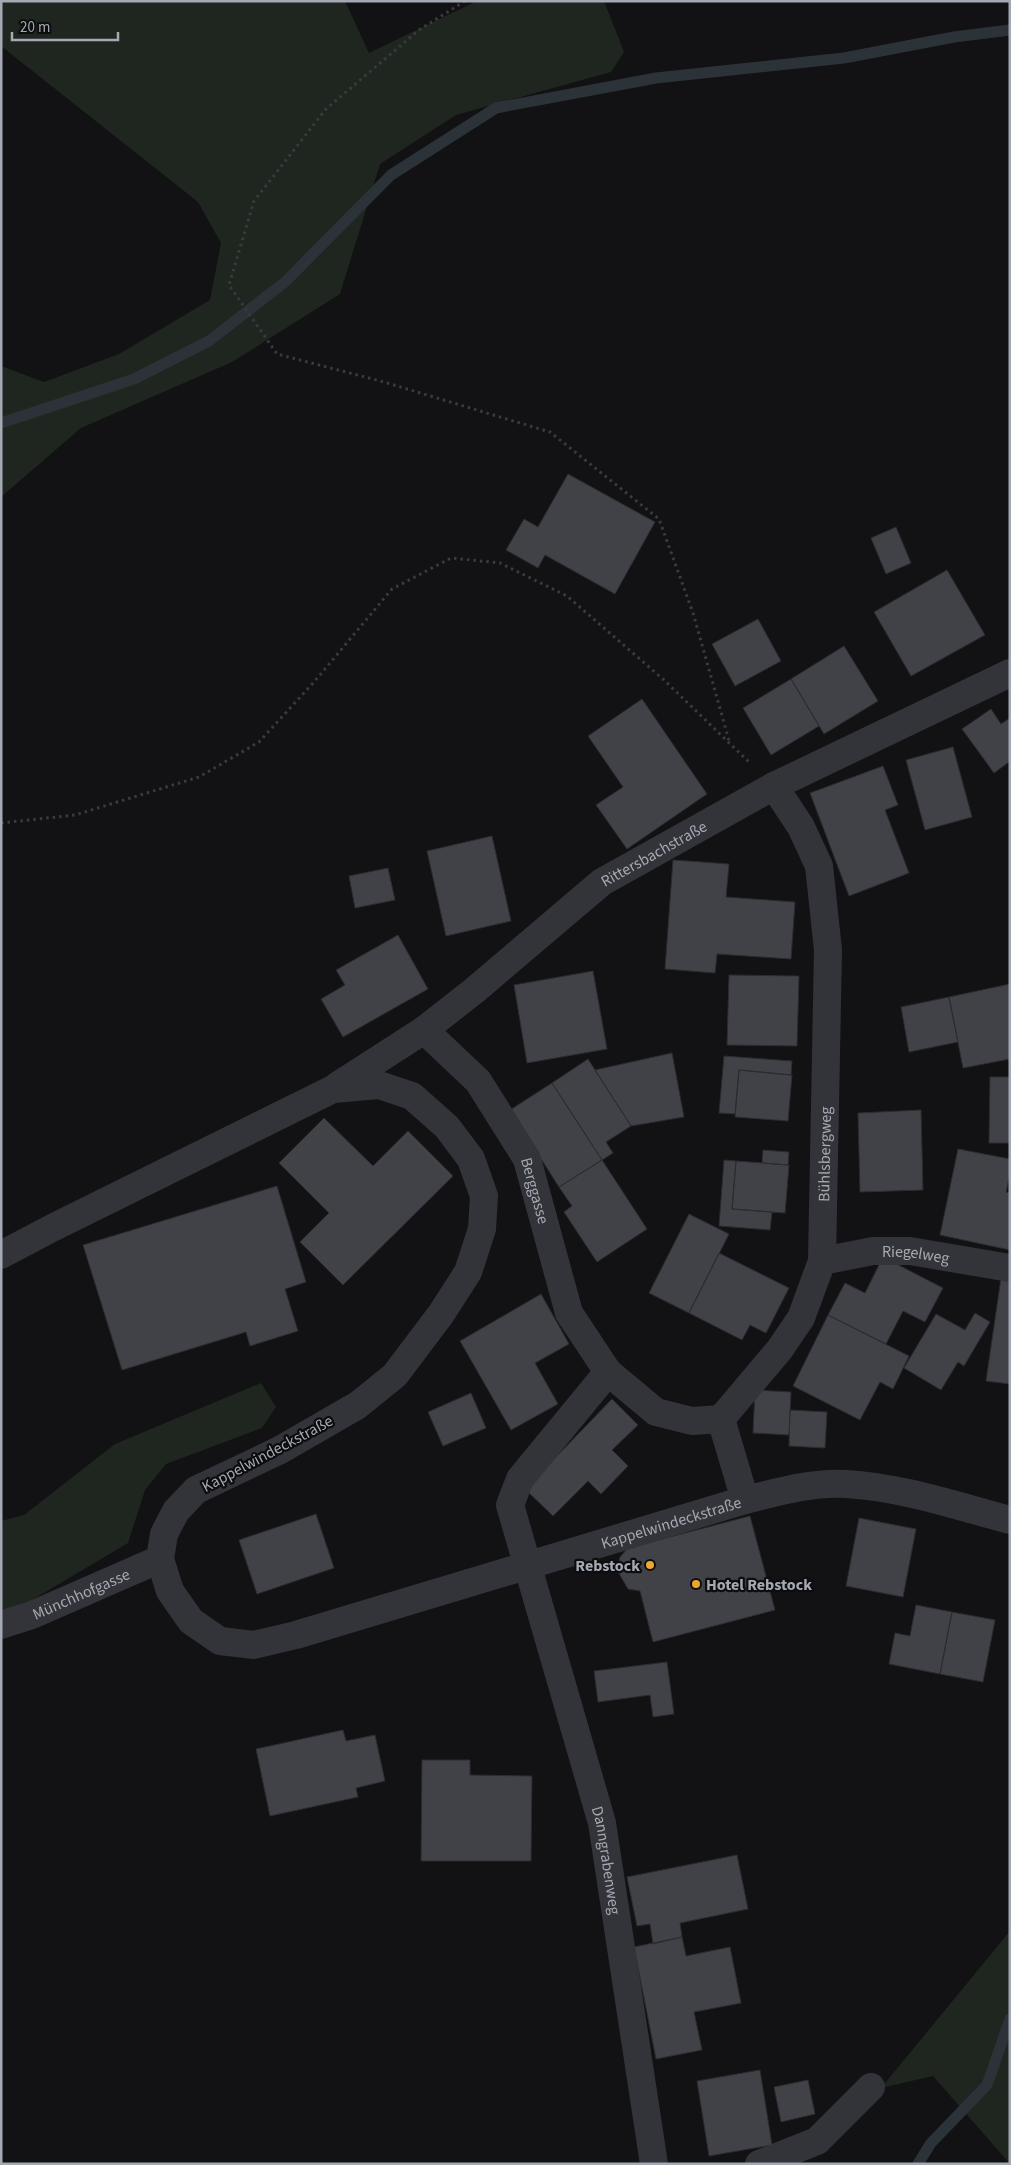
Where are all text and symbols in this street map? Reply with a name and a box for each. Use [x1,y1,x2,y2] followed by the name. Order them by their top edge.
[12,10,119,42] scale bar
[20,17,50,38] text: 20 m
[597,816,711,893] street label: Rittersbachstraße
[813,1106,837,1202] street label: Bühlsbergweg
[515,1155,554,1227] street label: Berggasse
[882,1241,951,1270] street label: Riegelweg
[198,1410,337,1498] street label: Kappelwindeckstraße
[598,1492,744,1555] street label: Kappelwindeckstraße
[575,1555,640,1577] place label: Rebstock
[644,1559,656,1571] marker: Rebstock
[29,1564,134,1625] street label: Münchhofgasse
[706,1574,812,1596] place label: Hotel Rebstock
[690,1578,702,1590] marker: Hotel Rebstock
[586,1804,626,1916] street label: Danngrabenweg

